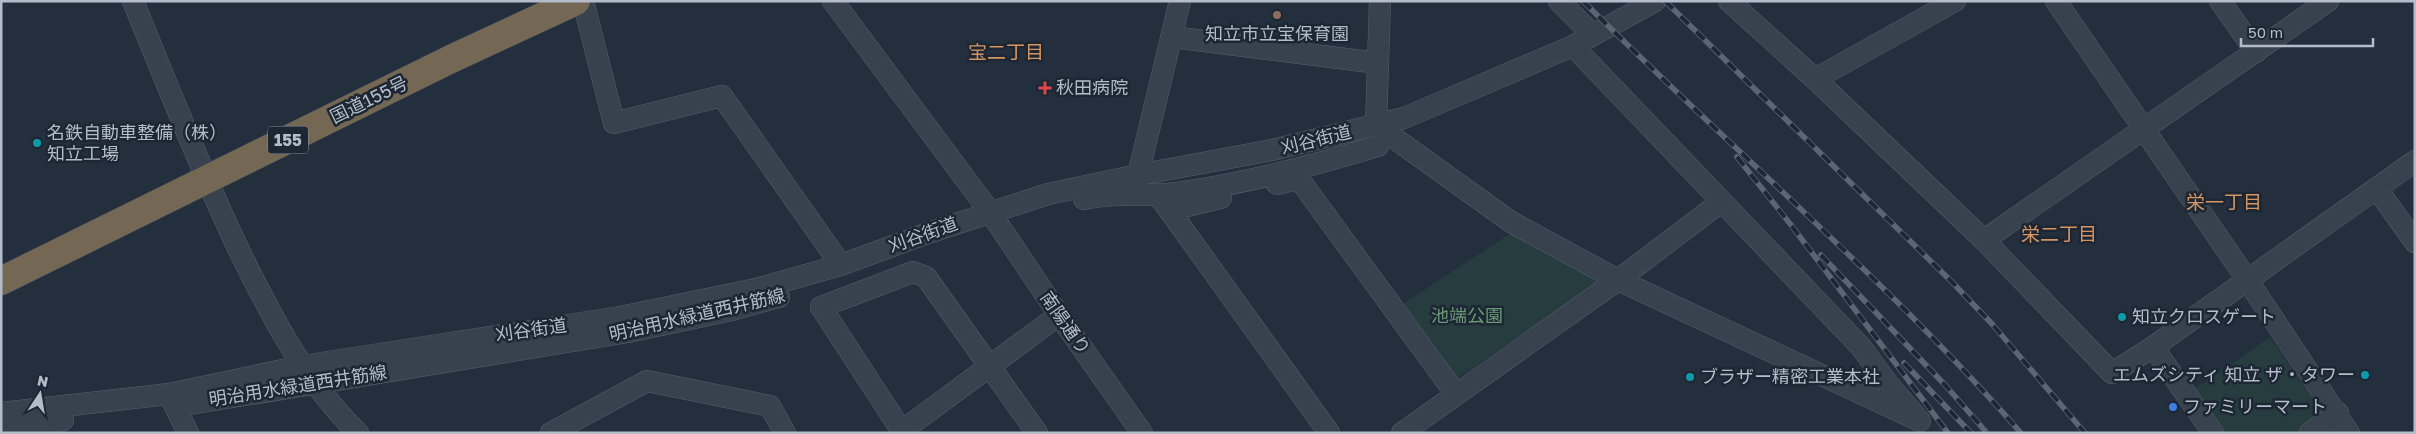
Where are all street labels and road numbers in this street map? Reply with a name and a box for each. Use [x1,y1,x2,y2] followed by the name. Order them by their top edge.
[326,71,411,127] street label: 国道155号
[1278,120,1353,158] street label: 刈谷街道
[268,126,308,154] road number: 155
[885,211,960,257] street label: 刈谷街道
[607,283,787,345] street label: 明治用水緑道西井筋線
[1036,287,1095,358] street label: 南陽通り
[494,313,568,345] street label: 刈谷街道
[207,360,388,410] street label: 明治用水緑道西井筋線

